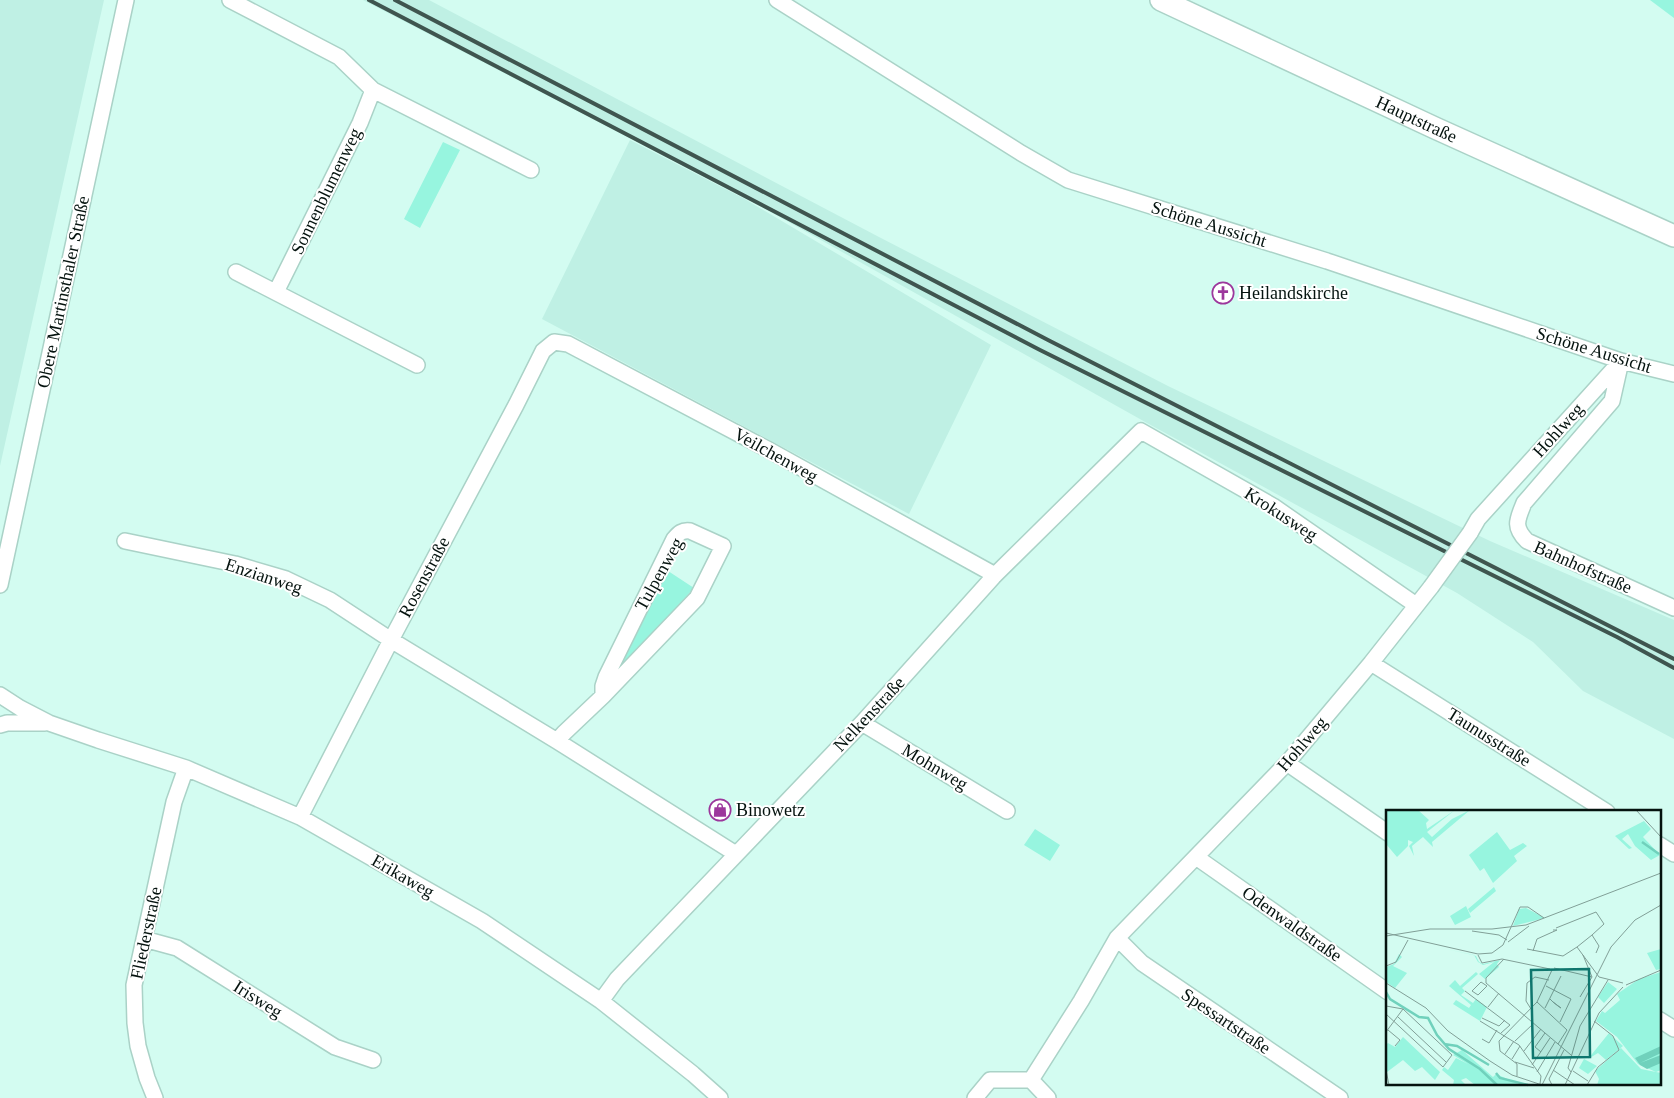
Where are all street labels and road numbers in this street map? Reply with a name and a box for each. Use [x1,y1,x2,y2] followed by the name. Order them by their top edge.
[1373,92,1460,147] street label: Hauptstraße
[287,125,365,257] street label: Sonnenblumenweg
[33,194,93,390] street label: Obere Martinsthaler Straße
[1149,197,1269,251] street label: Schöne Aussicht
[1534,323,1654,377] street label: Schöne Aussicht
[1528,399,1588,461] street label: Hohlweg
[730,424,822,486] street label: Veilchenweg
[1241,483,1321,545] street label: Krokusweg
[395,533,453,621] street label: Rosenstraße
[631,534,687,614] street label: Tulpenweg
[1531,537,1635,597] street label: Bahnhofstraße
[223,554,305,598] street label: Enzianweg
[829,672,909,756] street label: Nelkenstraße
[1444,703,1534,771] street label: Taunusstraße
[1273,713,1331,775] street label: Hohlweg
[899,740,971,794] street label: Mohnweg
[368,850,438,902] street label: Erikaweg
[1238,882,1346,966] street label: Odenwaldstraße
[126,885,166,981] street label: Fliederstraße
[230,976,286,1022] street label: Irisweg
[1178,984,1274,1058] street label: Spessartstraße

